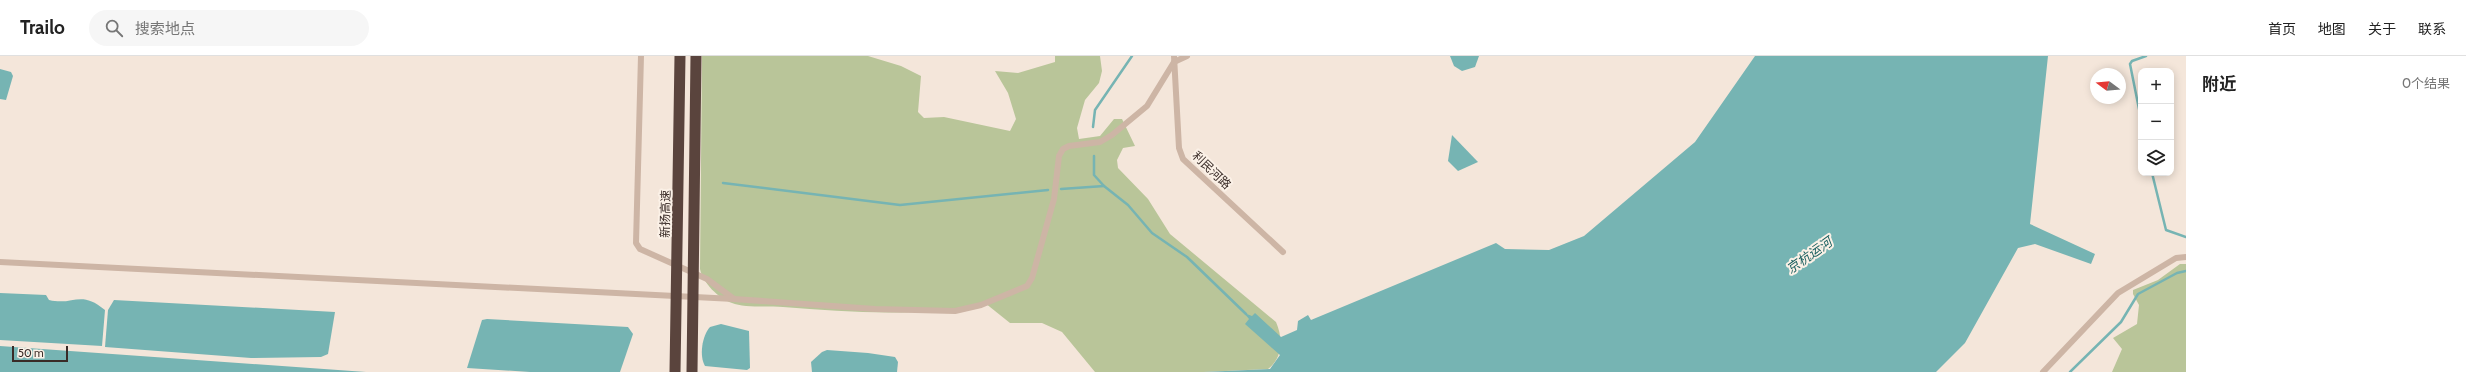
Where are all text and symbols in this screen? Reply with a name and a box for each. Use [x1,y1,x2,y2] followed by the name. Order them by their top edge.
[89,10,369,46] search box
[20,16,65,39] text: Trailo
[103,17,125,39] icon: search
[135,20,195,38] text: 搜索地点
[2268,20,2296,38] text: 首页
[2318,20,2346,38] text: 地图
[2368,20,2396,38] text: 关于
[2418,20,2446,38] text: 联系
[2090,68,2126,104] north arrow
[2138,68,2174,176] map controls
[2138,68,2174,104] button: +
[2202,74,2236,94] text: 附近
[2402,75,2450,91] text: 0个结果
[2138,104,2174,140] button: −
[2138,140,2174,176] button: layers
[1190,148,1234,192] street label: 利民河路
[657,190,673,238] street label: 新扬高速
[1783,232,1837,276] water label: 京杭运河
[12,344,68,363] scale bar
[18,346,44,360] text: 50 m

